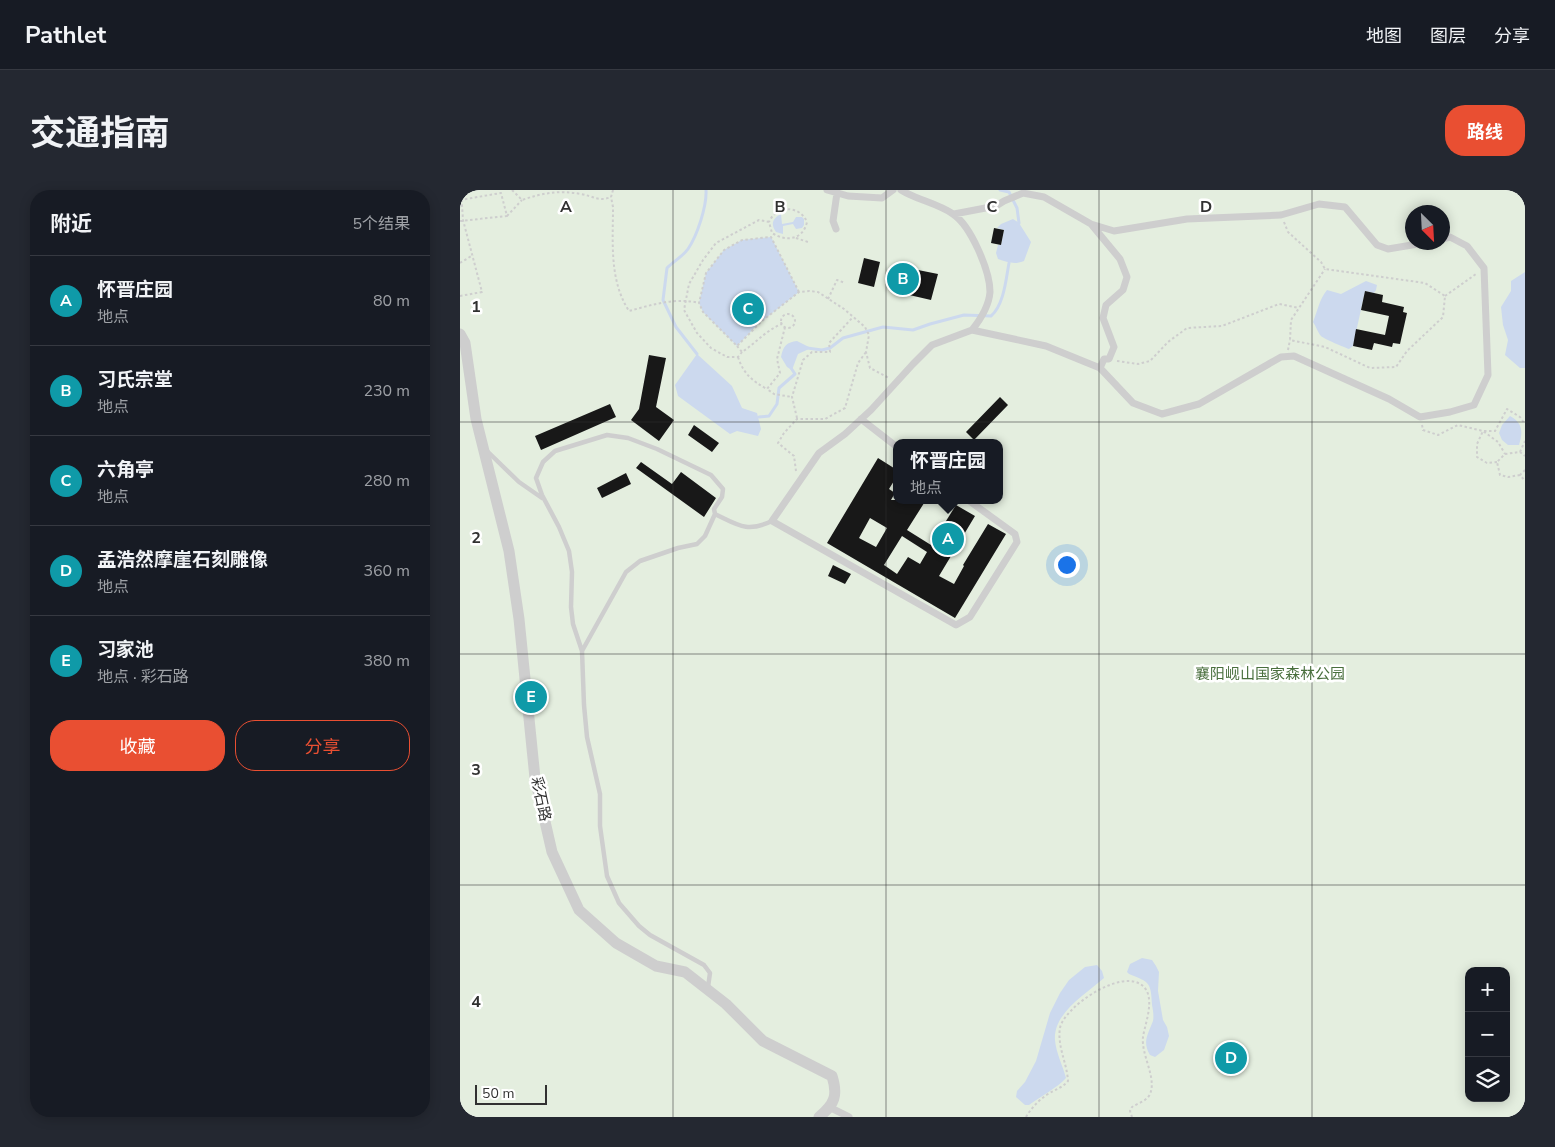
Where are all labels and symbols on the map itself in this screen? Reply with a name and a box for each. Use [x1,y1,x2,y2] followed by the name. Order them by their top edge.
[560,196,572,218] text: A
[774,196,786,218] text: B
[987,196,998,218] text: C
[1200,196,1212,218] text: D
[1405,205,1450,250] north arrow
[887,260,919,298] pin: B
[732,290,764,328] pin: C
[471,296,481,318] text: 1
[932,520,964,558] pin: A
[471,527,481,549] text: 2
[1054,552,1080,578] your location
[1195,664,1345,684] park label: 襄阳岘山国家森林公园
[515,678,547,716] pin: E
[471,759,481,781] text: 3
[527,775,555,823] street label: 彩石路
[471,991,481,1013] text: 4
[1215,1039,1247,1077] pin: D
[475,1082,548,1105] scale bar

